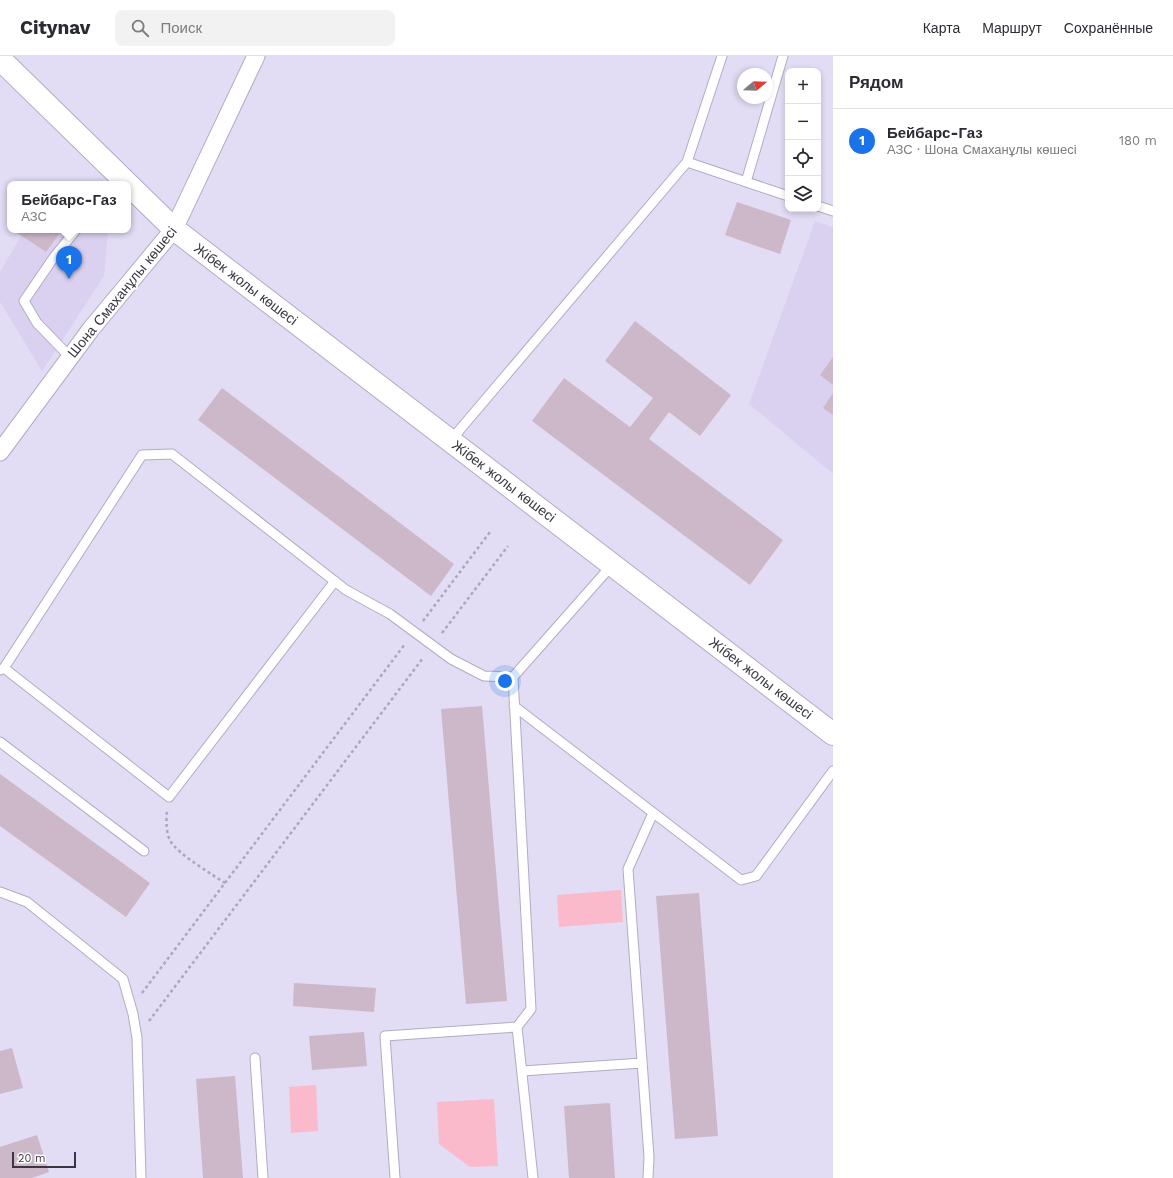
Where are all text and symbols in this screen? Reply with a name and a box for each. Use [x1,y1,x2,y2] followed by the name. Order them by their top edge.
[115,10,395,46] search box
[20,16,91,39] text: Citynav
[129,17,151,39] icon: search
[161,19,202,37] text: Поиск
[923,20,960,36] text: Карта
[982,20,1042,36] text: Маршрут
[1064,20,1153,36] text: Сохранённые
[737,68,773,104] north arrow
[785,68,821,212] map controls
[785,68,821,104] button: +
[849,72,904,92] text: Рядом
[785,104,821,140] button: −
[887,124,983,142] text: Бейбарс-Газ
[859,133,865,148] text: 1
[1119,133,1157,148] text: 180 m
[785,140,821,176] button: locate
[887,142,1077,157] text: АЗС · Шона Смаханұлы көшесі
[785,176,821,212] button: layers
[7,181,131,233] popup
[21,191,117,209] text: Бейбарс-Газ
[21,209,47,224] text: АЗС
[64,223,180,361] street label: Шона Смаханұлы көшесі
[191,240,301,328] street label: Жібек жолы көшесі
[56,246,82,279] pin: 1
[449,437,559,525] street label: Жібек жолы көшесі
[706,634,816,722] street label: Жібек жолы көшесі
[495,671,515,691] your location
[12,1150,76,1169] scale bar
[18,1152,46,1165] text: 20 m

